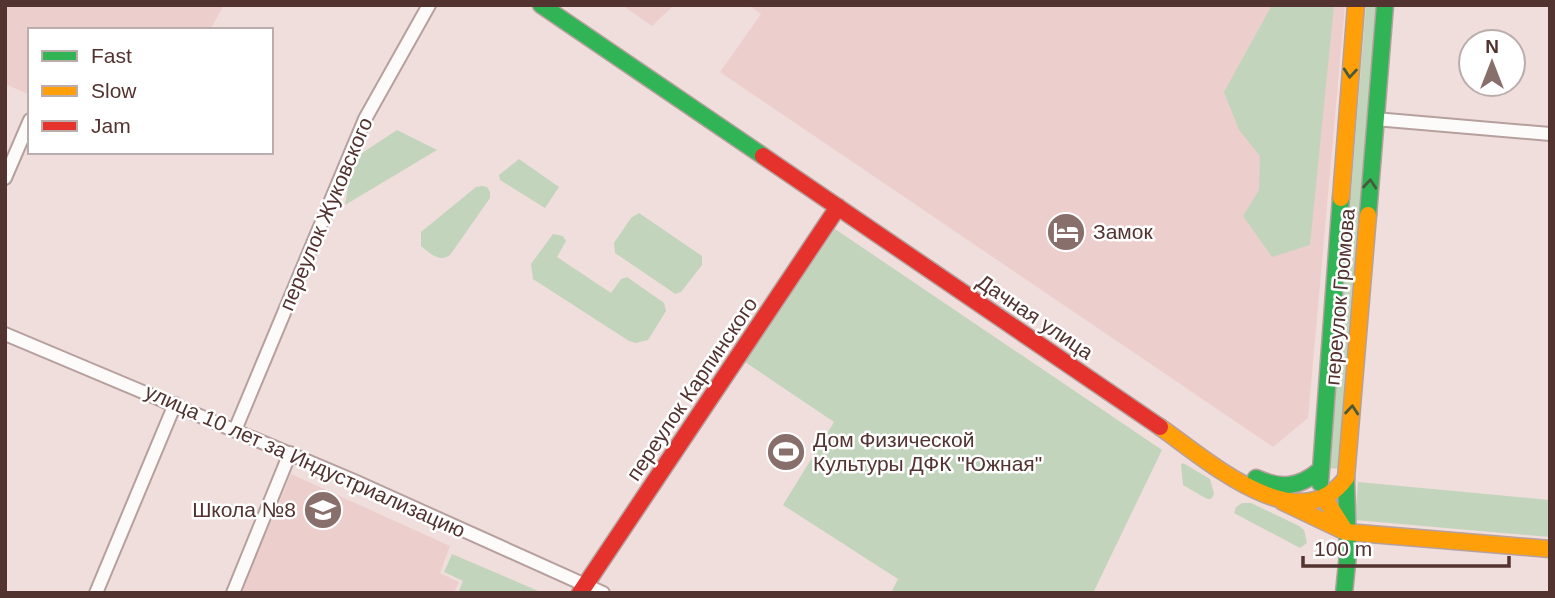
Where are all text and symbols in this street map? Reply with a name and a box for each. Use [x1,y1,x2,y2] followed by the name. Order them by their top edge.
[28,28,273,154] legend
[1457,28,1527,98] north arrow
[1485,36,1499,57] text: N
[91,44,132,67] text: Fast
[1343,68,1358,79] one-way arrow
[91,79,137,102] text: Slow
[91,114,131,137] text: Jam
[274,114,377,314] street label: переулок Жуковского
[1362,178,1377,189] one-way arrow
[1320,207,1359,386] street label: переулок Громова
[1045,211,1087,253] hotel icon: Замок
[1093,220,1153,243] place label: Замок
[973,269,1098,364] street label: Дачная улица
[622,293,762,485] street label: переулок Карпинского
[142,379,469,542] street label: улица 10 лет за Индустриализацию
[1344,404,1359,415] one-way arrow
[813,428,1042,475] place label: Дом Физической Культуры ДФК "Южная"
[765,431,807,473] sports icon: Дом Физической Культуры ДФК "Южная"
[302,489,344,531] school or university icon: Школа №8
[192,498,296,521] place label: Школа №8
[1303,524,1510,568] scale bar
[1314,537,1372,560] text: 100 m

